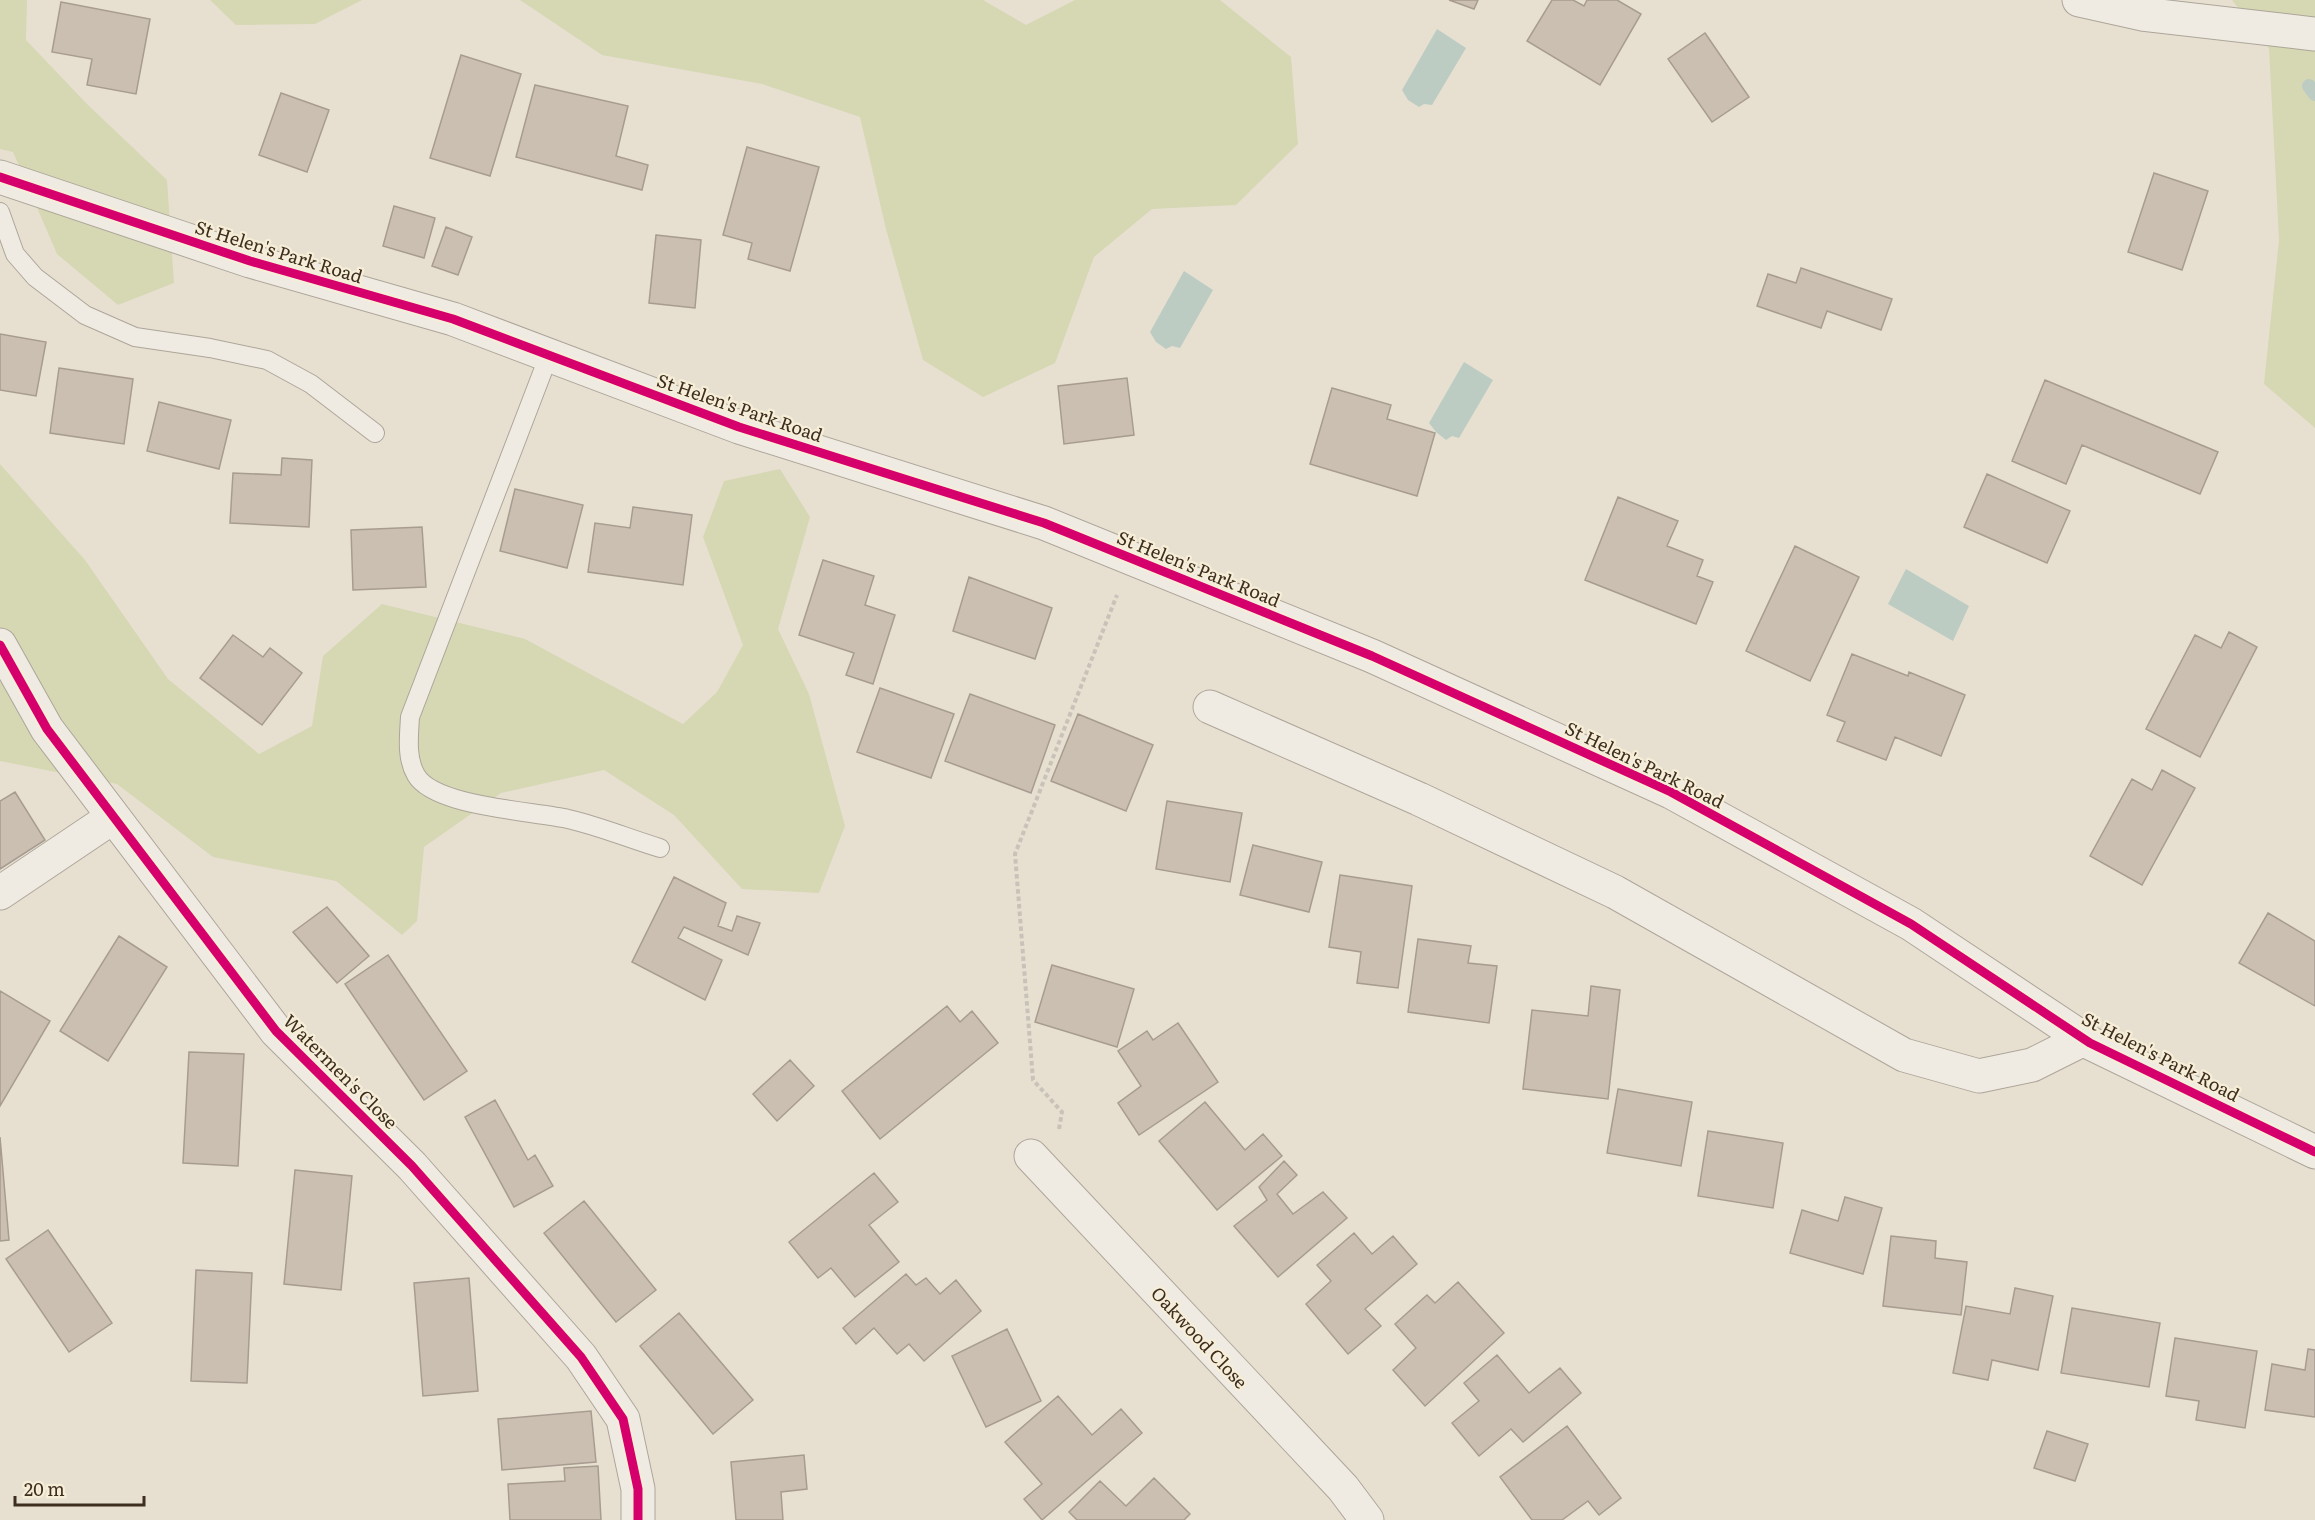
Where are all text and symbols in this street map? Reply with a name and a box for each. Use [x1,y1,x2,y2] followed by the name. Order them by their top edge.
[192,213,366,289] street label: St Helen's Park Road
[653,366,827,448] street label: St Helen's Park Road
[1113,523,1285,613] street label: St Helen's Park Road
[1561,714,1729,814] street label: St Helen's Park Road
[2077,1005,2245,1107] street label: St Helen's Park Road
[278,1008,404,1134] street label: Watermen's Close
[1145,1280,1255,1394] street label: Oakwood Close
[15,1469,144,1507] scale bar
[24,1475,65,1502] text: 20 m

